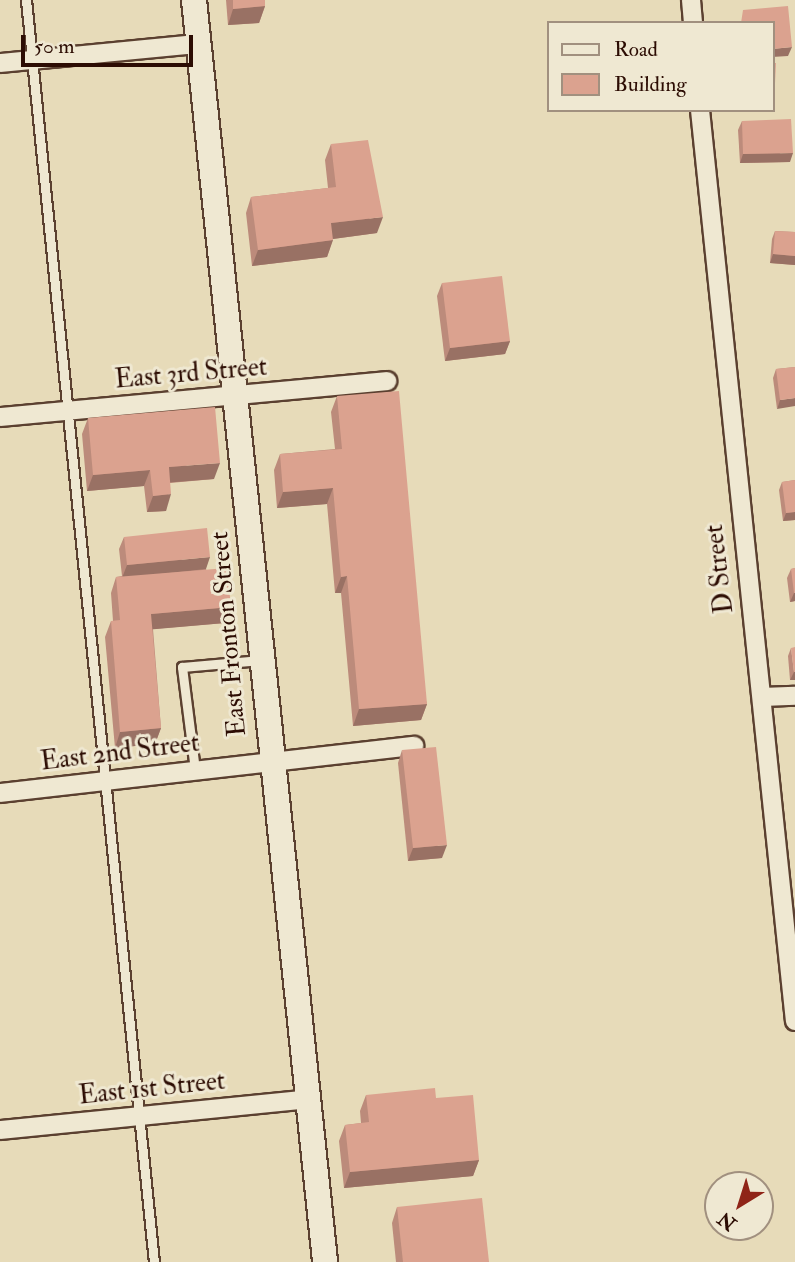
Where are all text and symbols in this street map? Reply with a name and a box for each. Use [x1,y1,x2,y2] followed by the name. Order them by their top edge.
[24,21,196,65] scale bar
[546,21,774,112] legend
[34,33,75,60] text: 50 m
[614,36,658,63] text: Road
[614,71,687,98] text: Building
[114,352,268,396] street label: East 3rd Street
[699,523,741,615] street label: D Street
[204,530,254,738] street label: East Fronton Street
[39,728,201,778] street label: East 2nd Street
[77,1066,227,1112] street label: East 1st Street
[704,1171,774,1241] north arrow
[713,1206,741,1236] text: N

